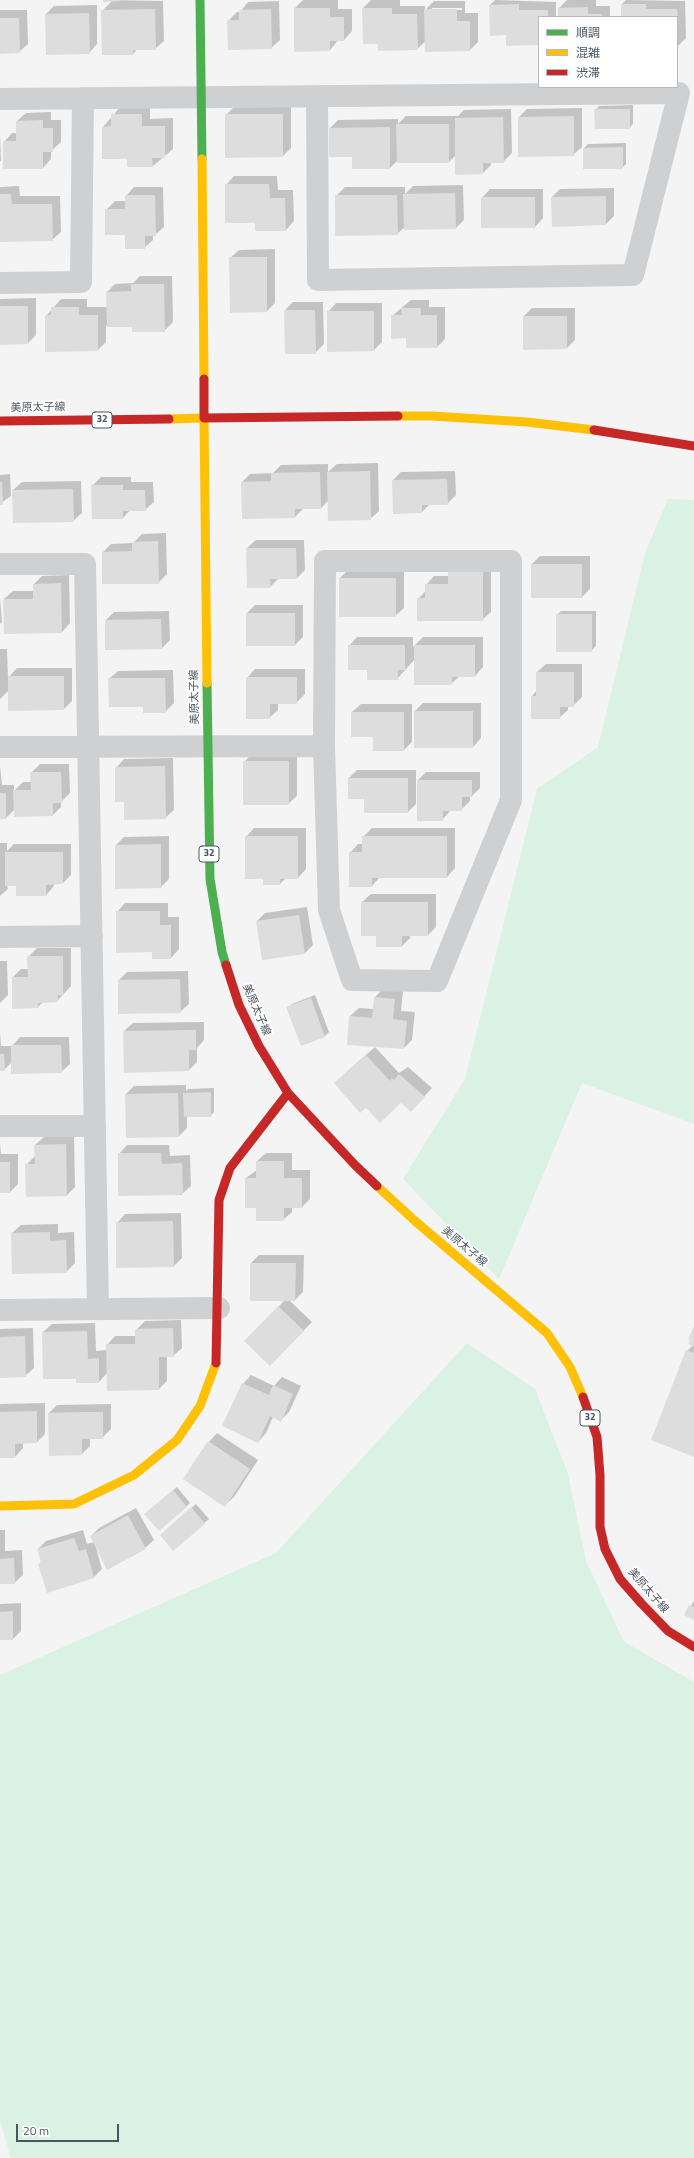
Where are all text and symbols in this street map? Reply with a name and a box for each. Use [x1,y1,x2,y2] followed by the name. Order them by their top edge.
[538,16,678,88] legend
[576,23,600,42] text: 順調
[576,43,600,62] text: 混雑
[576,63,600,82] text: 渋滞
[10,401,66,415] street label: 美原太子線
[92,412,112,428] road number: 32
[188,669,202,725] street label: 美原太子線
[199,846,219,862] road number: 32
[239,982,273,1038] street label: 美原太子線
[439,1224,489,1270] street label: 美原太子線
[580,1410,600,1426] road number: 32
[625,1566,671,1616] street label: 美原太子線
[18,2116,121,2142] scale bar
[23,2121,49,2140] text: 20 m

